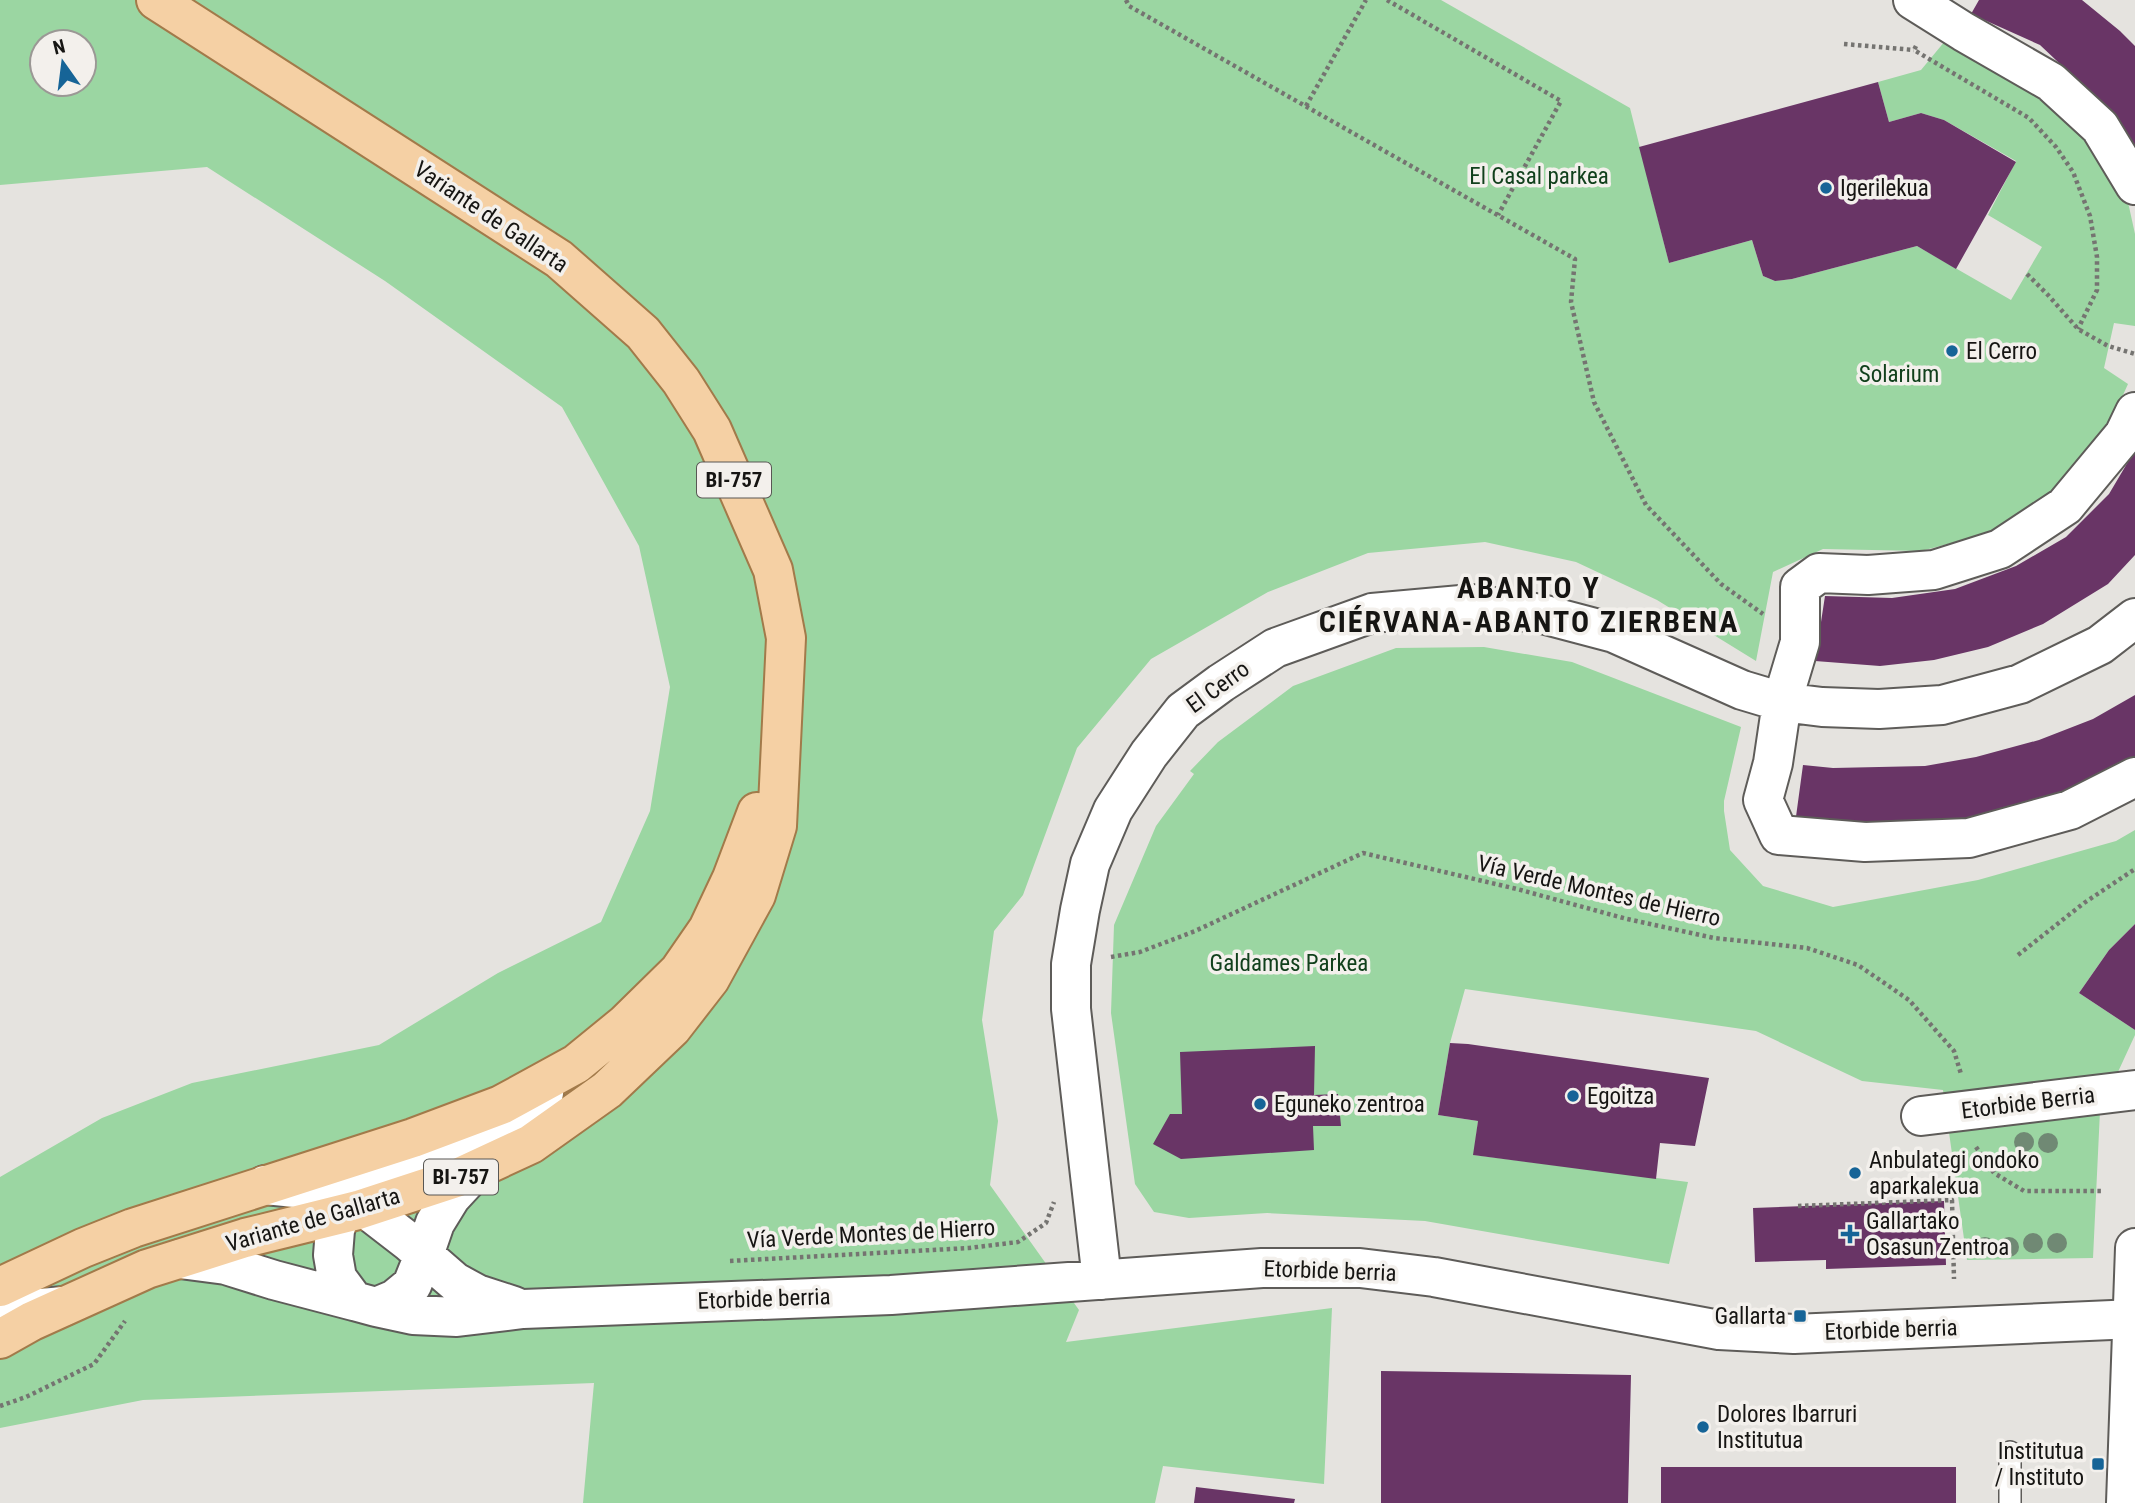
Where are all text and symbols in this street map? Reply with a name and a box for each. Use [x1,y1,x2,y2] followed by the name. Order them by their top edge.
[28,28,98,98] north arrow
[51,34,67,60] text: N
[409,156,573,278] street label: Variante de Gallarta
[1469,163,1609,190] park label: El Casal parkea
[1840,175,1929,202] place label: Igerilekua
[1818,180,1834,196] marker: Igerilekua
[1966,338,2037,365] place label: El Cerro
[1944,343,1960,359] marker: El Cerro
[1859,361,1939,388] park label: Solarium
[697,462,771,498] road number: BI-757
[1319,570,1739,639] district label: ABANTO Y CIÉRVANA-ABANTO ZIERBENA
[1181,655,1255,719] street label: El Cerro
[1475,850,1723,932] street label: Vía Verde Montes de Hierro
[1210,950,1368,977] park label: Galdames Parkea
[1960,1081,2096,1125] street label: Etorbide Berria
[1587,1083,1654,1110] place label: Egoitza
[1565,1088,1581,1104] marker: Egoitza
[1274,1091,1425,1118] place label: Eguneko zentroa
[1252,1096,1268,1112] marker: Eguneko zentroa
[1869,1147,2039,1200] place label: Anbulategi ondoko aparkalekua
[424,1160,498,1194] road number: BI-757
[1847,1165,1863,1181] marker: Anbulategi ondoko aparkalekua
[223,1182,403,1258] street label: Variante de Gallarta
[1866,1208,2009,1261] place label: Gallartako Osasun Zentroa
[746,1214,996,1254] street label: Vía Verde Montes de Hierro
[1840,1224,1860,1244] marker: Gallartako Osasun Zentroa
[1263,1255,1397,1287] street label: Etorbide berria
[697,1283,831,1315] street label: Etorbide berria
[1714,1303,1786,1330] place label: Gallarta
[1792,1308,1808,1324] marker: Gallarta
[1824,1314,1958,1346] street label: Etorbide berria
[1717,1401,1857,1454] place label: Dolores Ibarruri Institutua
[1695,1419,1711,1435] marker: Dolores Ibarruri Institutua
[1995,1438,2084,1491] place label: Institutua / Instituto
[2090,1456,2106,1472] marker: Institutua / Instituto

